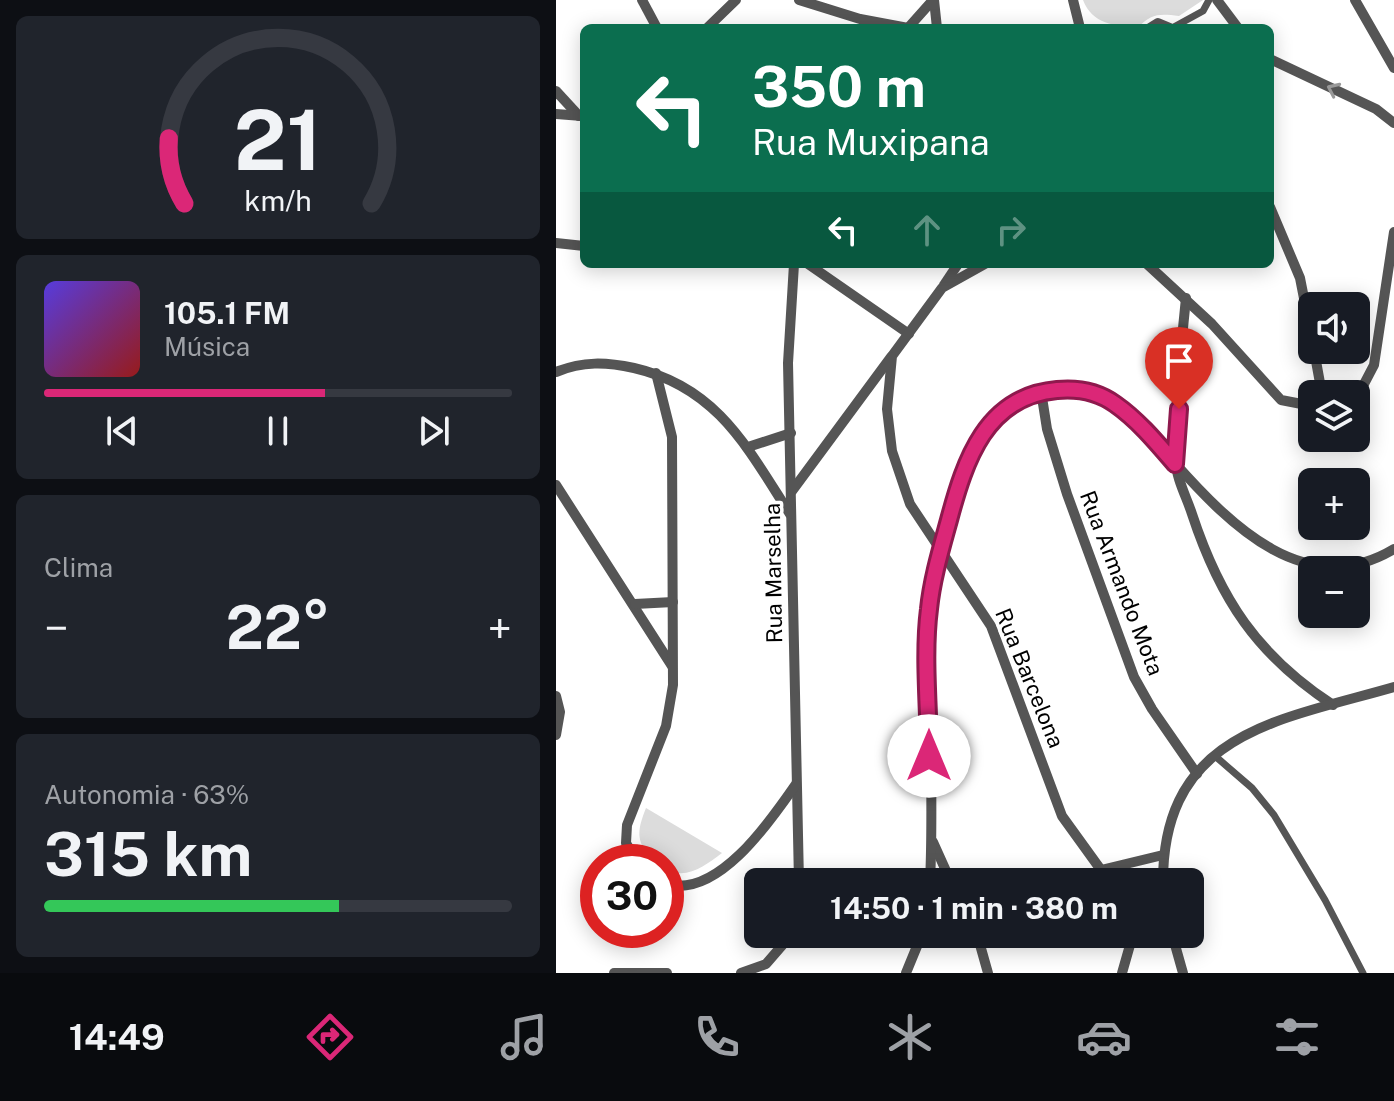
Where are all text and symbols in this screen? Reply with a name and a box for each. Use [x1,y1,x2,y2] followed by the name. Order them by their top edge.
[752,54,926,120] text: 350 m
[620,56,724,160] icon: left
[1327,83,1341,99] one-way arrow
[234,90,322,188] text: 21
[752,121,990,163] text: Rua Muxipana
[244,184,312,217] text: km/h
[821,208,865,252] icon: left
[905,208,949,252] icon: ahead
[989,208,1033,252] icon: right
[1298,292,1370,628] map controls
[1298,292,1370,364] button: sound
[164,295,290,331] text: 105.1 FM
[1145,327,1213,409] pin
[164,331,250,362] text: Música
[1157,339,1201,383] icon: arrive
[1298,380,1370,452] button: layers
[100,409,144,453] icon: previous
[256,409,300,453] icon: pause
[412,409,456,453] icon: next
[1298,468,1370,540] button: +
[1075,487,1169,679] street label: Rua Armando Mota
[759,503,787,643] street label: Rua Marselha
[44,552,113,583] text: Clima
[1298,556,1370,628] button: −
[226,592,330,663] text: 22°
[44,602,68,654] text: −
[488,602,512,654] text: +
[990,604,1070,752] street label: Rua Barcelona
[887,714,971,798] position arrow
[44,779,249,810] text: Autonomia · 63%
[44,819,252,890] text: 315 km
[580,844,684,948] speed limit sign: 30
[830,890,1118,926] text: 14:50 · 1 min · 380 m
[302,1009,358,1065] icon: directions
[496,1009,552,1065] icon: music
[689,1009,745,1065] icon: phone
[882,1009,938,1065] icon: climate
[1076,1009,1132,1065] icon: car
[1269,1009,1325,1065] icon: filters
[69,1016,165,1058] text: 14:49

